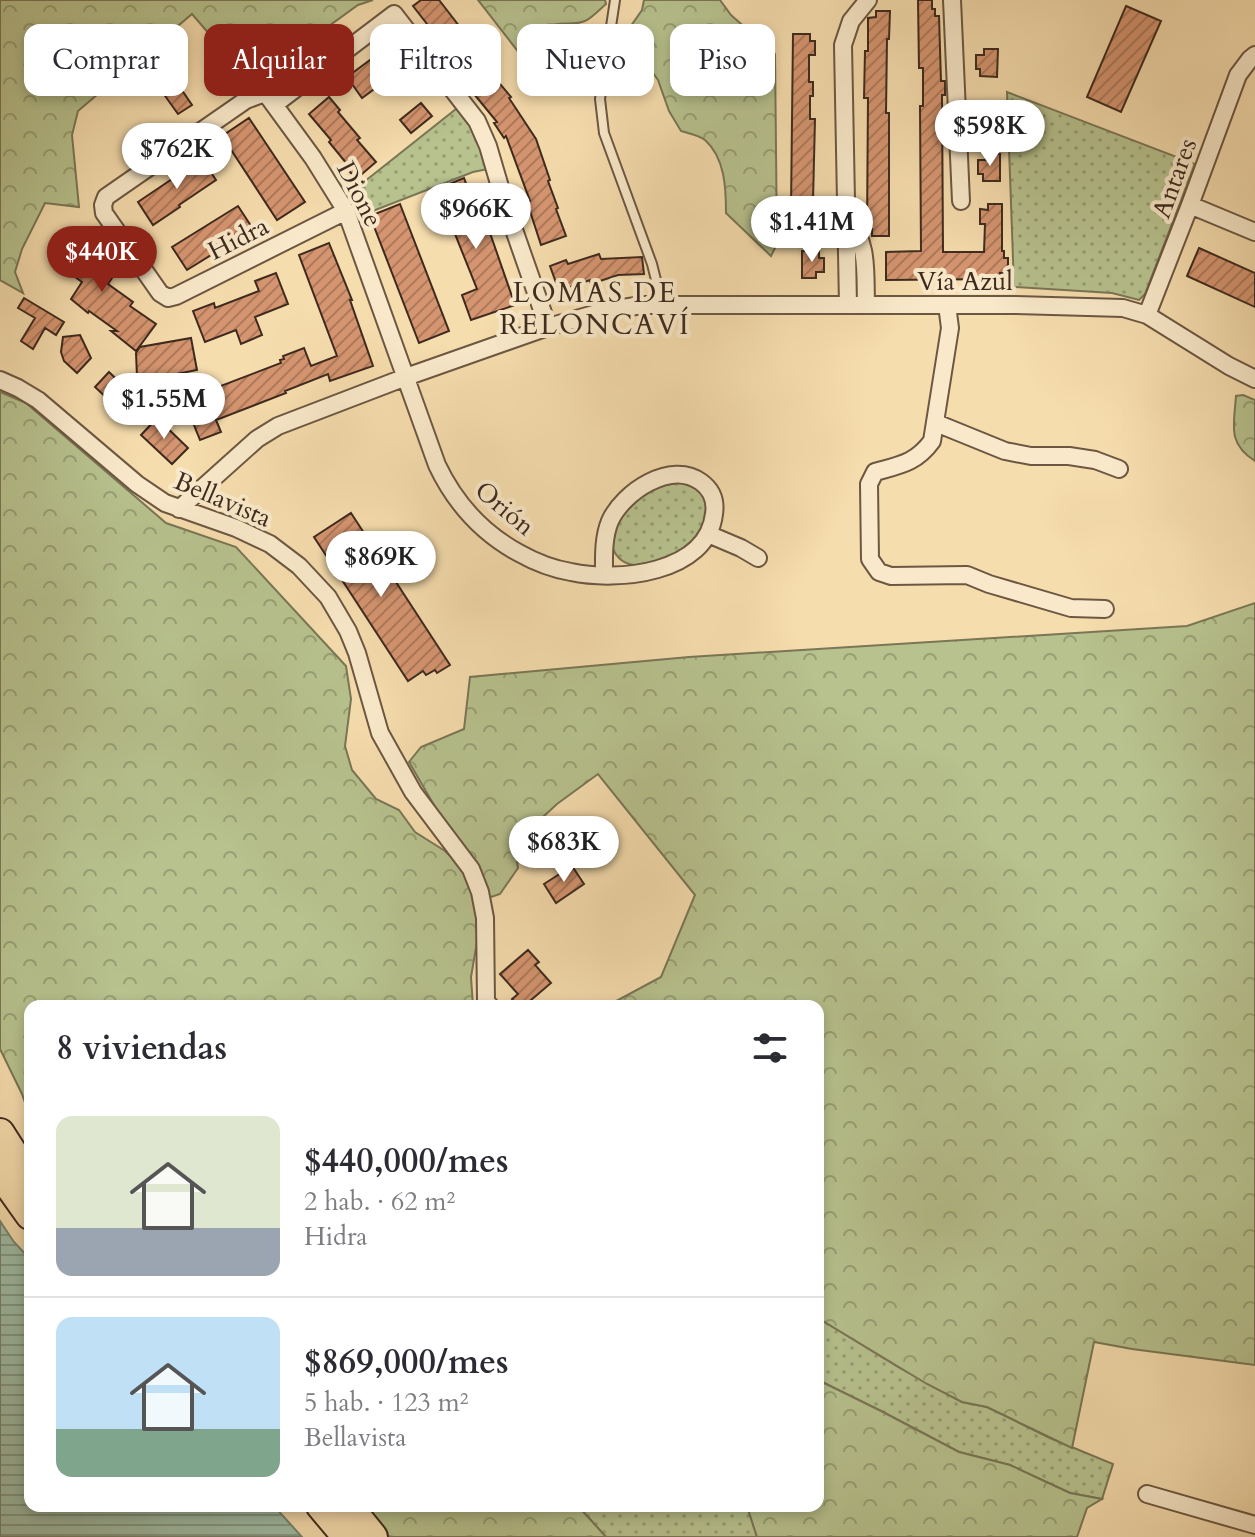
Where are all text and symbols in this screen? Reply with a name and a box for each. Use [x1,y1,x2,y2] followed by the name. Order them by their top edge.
[24,24,188,96] chip: Comprar
[204,24,354,96] chip: Alquilar
[370,24,501,96] chip: Filtros
[517,24,654,96] chip: Nuevo
[670,24,775,96] chip: Piso
[934,100,1046,168] pin: $598K
[953,108,1027,143] text: $598K
[121,123,233,191] pin: $762K
[140,131,214,166] text: $762K
[1144,133,1205,223] street label: Antares
[328,156,391,233] street label: Dione
[420,183,532,251] pin: $966K
[439,191,513,226] text: $966K
[747,196,877,264] pin: $1.41M
[769,204,855,239] text: $1.41M
[202,208,275,268] street label: Hidra
[46,226,158,294] pin: $440K
[65,234,139,269] text: $440K
[917,264,1013,299] street label: Vía Azul
[499,274,691,344] district label: LOMAS DE RELONCAVÍ
[99,373,229,441] pin: $1.55M
[121,381,207,416] text: $1.55M
[169,463,277,536] street label: Bellavista
[467,473,542,544] street label: Orión
[325,531,437,599] pin: $869K
[344,539,418,574] text: $869K
[508,816,620,884] pin: $683K
[527,824,601,859] text: $683K
[56,1025,227,1071] text: 8 viviendas
[748,1026,792,1070] icon: filters
[304,1138,509,1184] text: $440,000/mes
[120,1148,216,1244] icon: home
[304,1184,455,1219] text: 2 hab. · 62 m²
[304,1219,368,1254] text: Hidra
[304,1339,509,1385] text: $869,000/mes
[120,1349,216,1445] icon: home
[304,1385,469,1420] text: 5 hab. · 123 m²
[304,1420,407,1455] text: Bellavista

